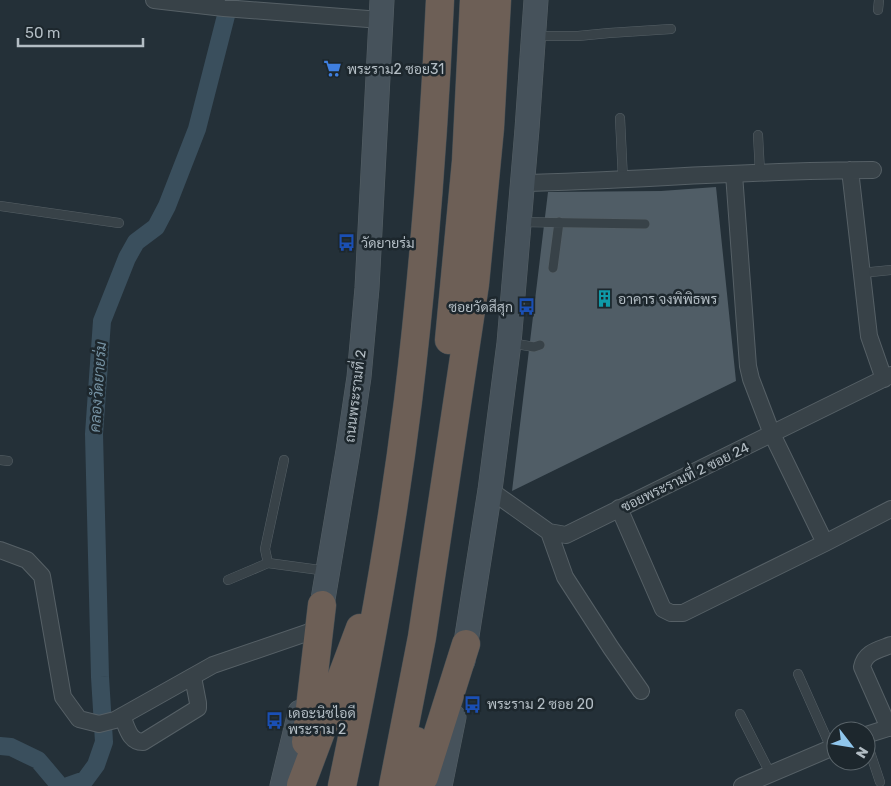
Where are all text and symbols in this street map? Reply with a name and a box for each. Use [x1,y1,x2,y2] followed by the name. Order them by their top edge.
[18,15,142,47] scale bar
[25,24,60,42] text: 50 m
[323,59,343,79] supermarket icon: พระราม2 ซอย31
[347,61,444,78] place label: พระราม2 ซอย31
[337,233,357,253] bus stop icon: วัดยายร่ม
[361,235,415,252] place label: วัดยายร่ม
[594,289,614,309] building icon: อาคาร จงพิพิธพร
[618,291,717,308] place label: อาคาร จงพิพิธพร
[517,297,537,317] bus stop icon: ซอยวัดสีสุก
[448,298,513,317] place label: ซอยวัดสีสุก
[85,341,110,433] water label: คลองวัดยายร่ม
[337,348,370,443] street label: ถนนพระรามที่ 2
[617,435,752,516] street label: ซอยพระรามที่ 2 ซอย 24
[463,694,483,714] bus stop icon: พระราม 2 ซอย 20
[487,696,594,713] place label: พระราม 2 ซอย 20
[288,704,356,738] place label: เดอะนิชไอดี พระราม 2
[264,711,284,731] bus stop icon: เดอะนิชไอดี พระราม 2
[826,721,876,771] north arrow
[852,744,872,761] text: N

